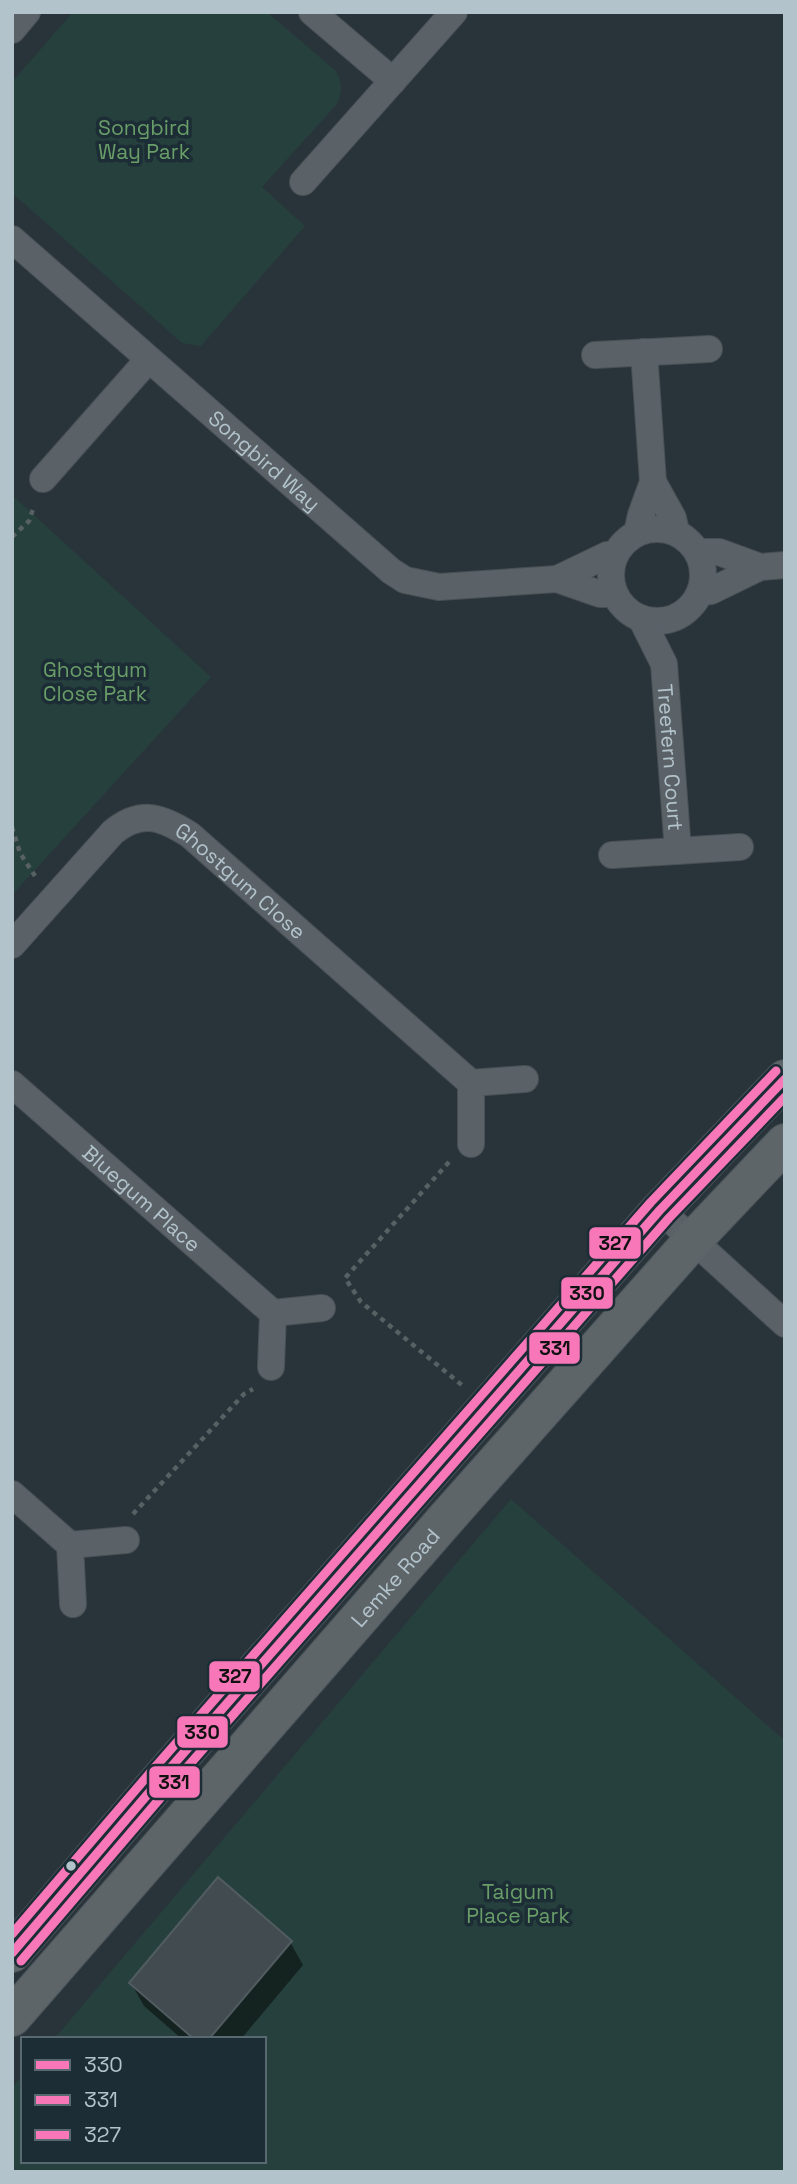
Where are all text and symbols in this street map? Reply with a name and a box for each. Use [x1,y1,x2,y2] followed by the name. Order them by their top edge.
[98,114,190,165] park label: Songbird Way Park
[203,404,326,517] street label: Songbird Way
[43,656,147,707] park label: Ghostgum Close Park
[652,683,690,832] street label: Treefern Court
[171,816,312,945] street label: Ghostgum Close
[77,1139,207,1257] street label: Bluegum Place
[588,1226,642,1260] line badge: 327
[598,1231,632,1256] text: 327
[560,1276,614,1310] line badge: 330
[569,1281,605,1306] text: 330
[528,1331,581,1365] line badge: 331
[539,1336,571,1361] text: 331
[345,1522,445,1632] street label: Lemke Road
[208,1660,261,1693] line badge: 327
[218,1664,252,1689] text: 327
[176,1715,229,1749] line badge: 330
[184,1720,220,1745] text: 330
[148,1765,201,1799] line badge: 331
[158,1770,190,1795] text: 331
[64,1859,78,1873] unlabelled marker
[466,1878,570,1929] park label: Taigum Place Park
[21,2037,266,2163] legend
[84,2051,123,2078] text: 330
[84,2086,118,2113] text: 331
[84,2121,121,2148] text: 327

